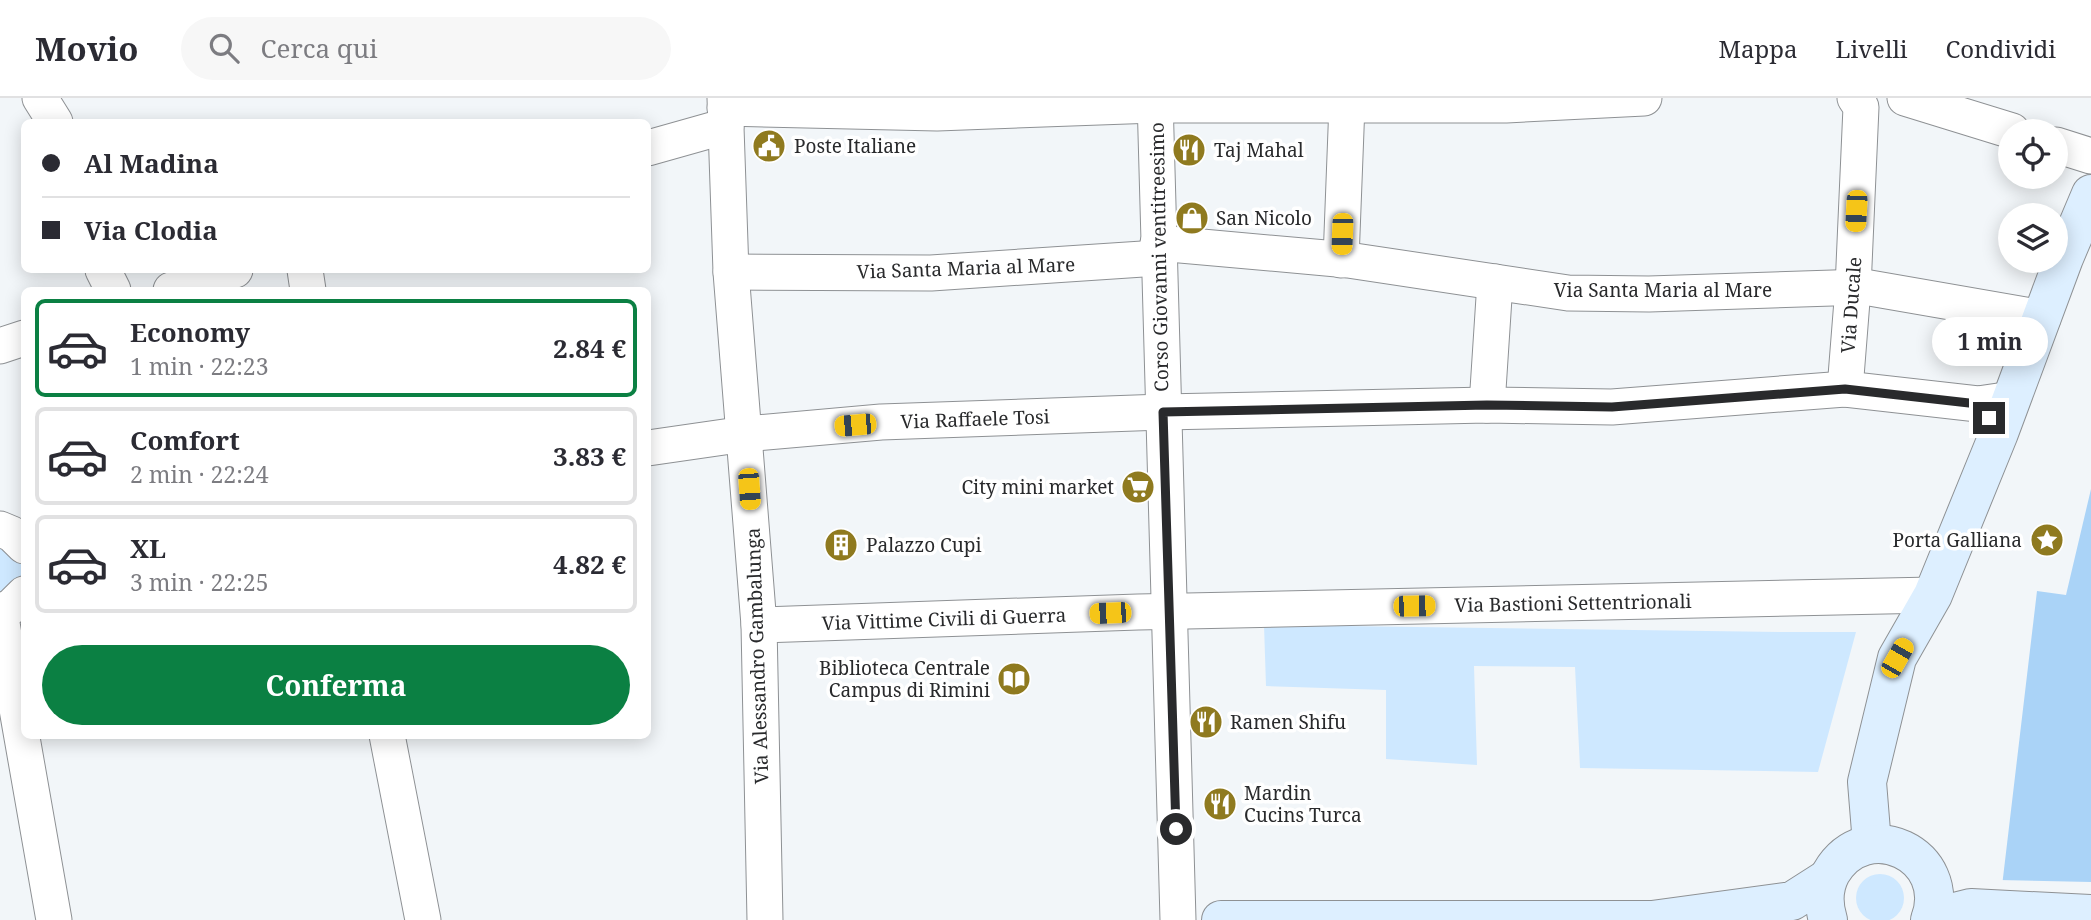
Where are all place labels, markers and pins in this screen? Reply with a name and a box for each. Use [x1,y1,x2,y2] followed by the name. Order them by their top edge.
[750,127,788,165] public building icon: Poste Italiane
[1170,131,1208,169] restaurant icon: Taj Mahal
[794,133,916,159] place label: Poste Italiane
[1214,137,1304,163] place label: Taj Mahal
[1173,199,1211,237] shop icon: San Nicolo
[1216,205,1312,231] place label: San Nicolo
[1119,468,1157,506] supermarket icon: City mini market
[961,474,1114,500] place label: City mini market
[2028,521,2066,559] place icon: Porta Galliana
[822,526,860,564] building icon: Palazzo Cupi
[1893,527,2022,553] place label: Porta Galliana
[866,532,982,558] place label: Palazzo Cupi
[819,655,990,703] place label: Biblioteca Centrale Campus di Rimini
[995,660,1033,698] library icon: Biblioteca Centrale Campus di Rimini
[1187,703,1225,741] restaurant icon: Ramen Shifu
[1230,709,1346,735] place label: Ramen Shifu
[1244,780,1362,828] place label: Mardin Cucins Turca
[1201,785,1239,823] restaurant icon: Mardin Cucins Turca

